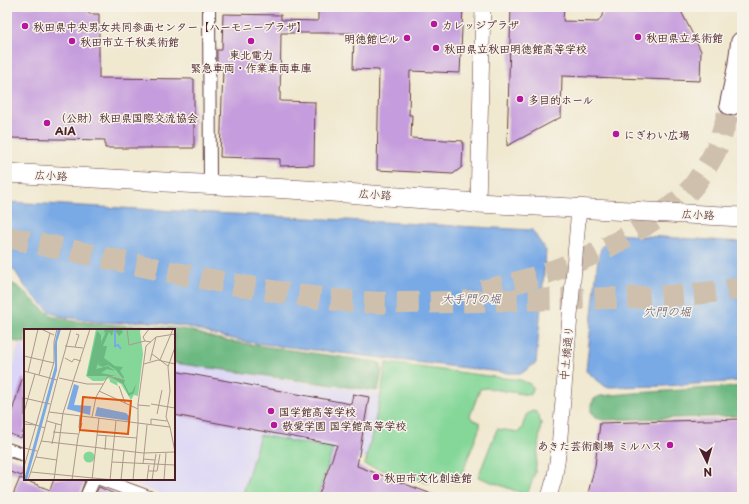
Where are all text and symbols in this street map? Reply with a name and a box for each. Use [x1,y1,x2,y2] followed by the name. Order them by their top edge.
[442,16,519,33] place label: カレッジプラザ
[33,18,308,35] place label: 秋田県中央男女共同参画センター【ハーモニープラザ】
[429,19,439,29] marker: カレッジプラザ
[20,21,30,31] marker: 秋田県中央男女共同参画センター【ハーモニープラザ】
[646,29,723,46] place label: 秋田県立美術館
[344,30,399,47] place label: 明徳館ビル
[633,32,643,42] marker: 秋田県立美術館
[80,33,179,50] place label: 秋田市立千秋美術館
[402,33,412,43] marker: 明徳館ビル
[67,36,77,46] marker: 秋田市立千秋美術館
[246,36,256,46] marker: 東北電力 緊急車両・作業車両車庫
[444,40,587,57] place label: 秋田県立秋田明徳館高等学校
[431,43,441,53] marker: 秋田県立秋田明徳館高等学校
[191,46,312,76] place label: 東北電力 緊急車両・作業車両車庫
[528,91,594,108] place label: 多目的ホール
[515,94,525,104] marker: 多目的ホール
[55,109,198,139] place label: （公財）秋田県国際交流協会 AIA
[42,118,52,128] marker: （公財）秋田県国際交流協会 AIA
[624,126,690,143] place label: にぎわい広場
[611,129,621,139] marker: にぎわい広場
[34,166,68,184] street label: 広小路
[358,184,392,204] street label: 広小路
[681,205,715,223] street label: 広小路
[441,289,502,307] water label: 大手門の堀
[643,302,692,320] water label: 穴門の堀
[555,325,577,381] street label: 中土橋通り
[24,329,175,480] inset map
[279,403,356,420] place label: 国学館高等学校
[266,406,276,416] marker: 国学館高等学校
[282,417,407,434] place label: 敬愛学園 国学館高等学校
[269,420,279,430] marker: 敬愛学園 国学館高等学校
[537,437,662,454] place label: あきた芸術劇場 ミルハス
[665,440,675,450] marker: あきた芸術劇場 ミルハス
[687,442,727,482] north arrow
[703,464,713,481] text: N
[384,469,472,486] place label: 秋田市文化創造館
[371,472,381,482] marker: 秋田市文化創造館

